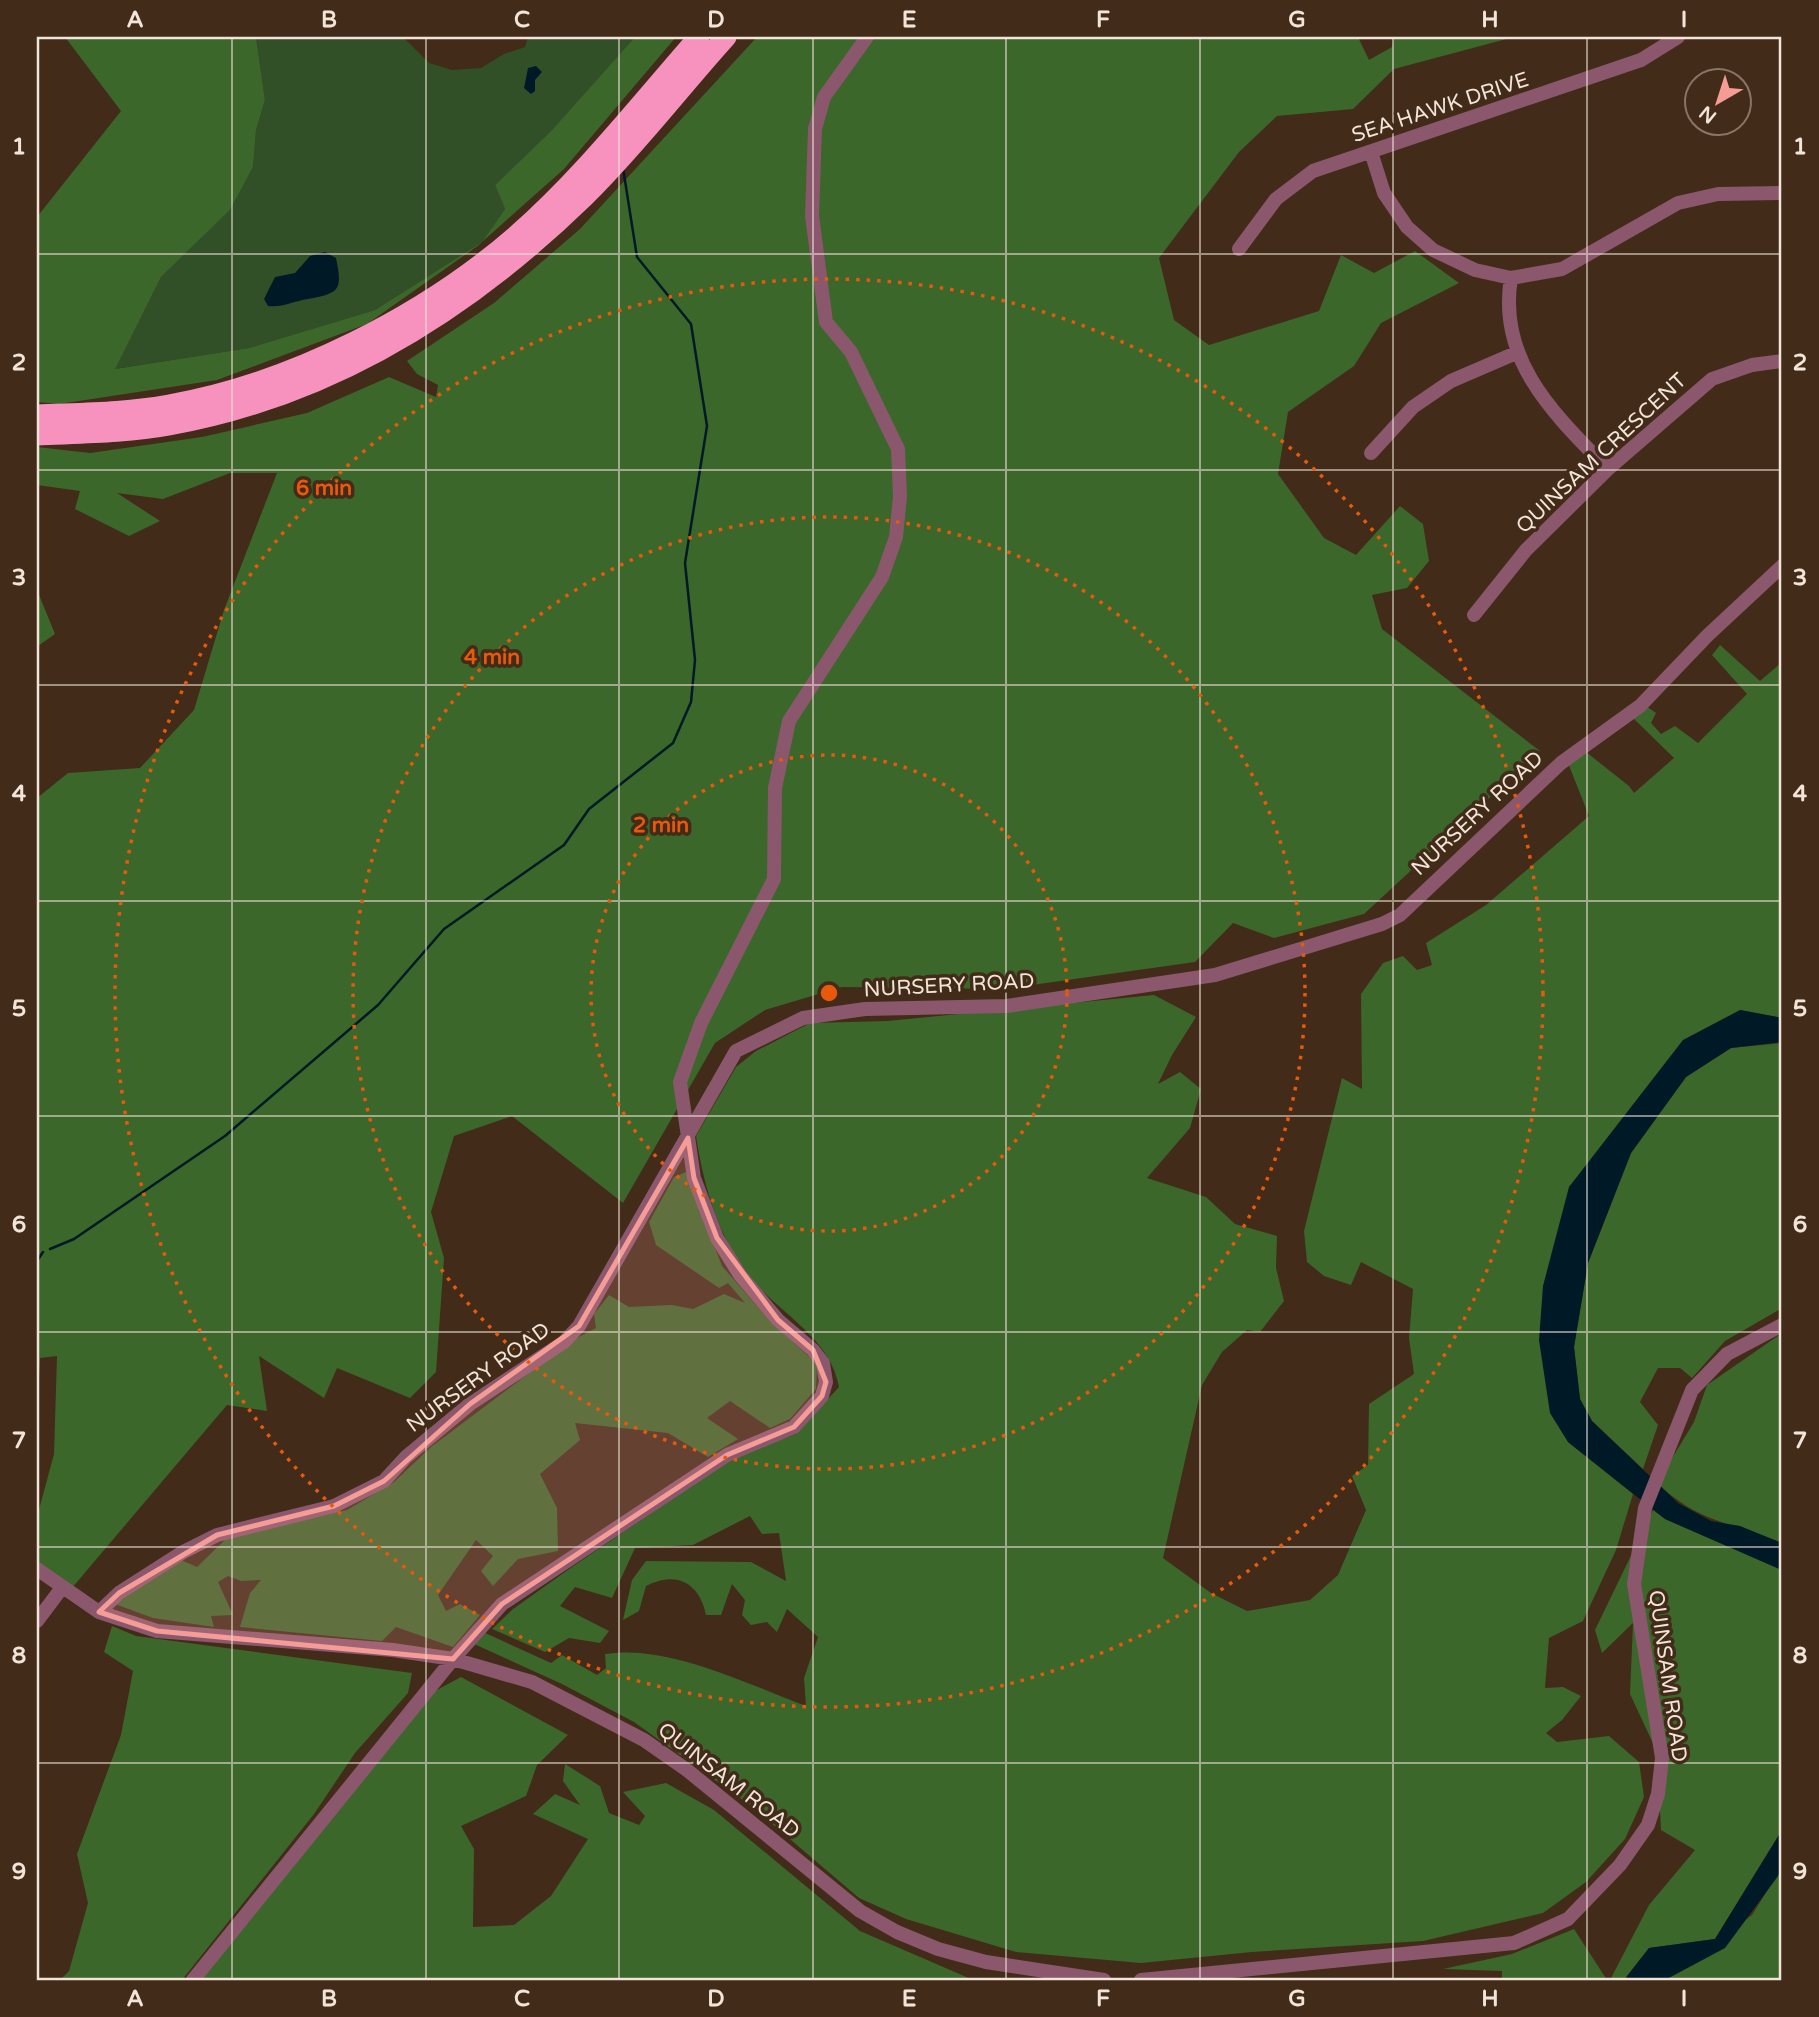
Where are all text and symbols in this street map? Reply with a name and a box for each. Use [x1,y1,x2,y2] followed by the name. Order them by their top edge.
[126,6,144,34] text: A
[321,6,337,34] text: B
[514,6,530,34] text: C
[707,6,725,34] text: D
[902,6,916,34] text: E
[1096,6,1110,34] text: F
[1288,6,1306,34] text: G
[1481,6,1499,34] text: H
[1681,6,1687,34] text: I
[1682,66,1752,136] north arrow
[1349,67,1532,148] street label: SEA HAWK DRIVE
[1695,101,1721,128] text: N
[12,133,26,161] text: 1
[1793,133,1807,161] text: 1
[12,349,26,377] text: 2
[1793,349,1807,377] text: 2
[1511,368,1692,539] street label: QUINSAM CRESCENT
[296,476,352,501] text: 6 min
[12,564,26,592] text: 3
[1793,564,1807,592] text: 3
[464,645,520,670] text: 4 min
[1406,746,1548,881] street label: NURSERY ROAD
[12,780,27,808] text: 4
[1793,780,1808,808] text: 4
[633,813,689,838] text: 2 min
[863,969,1035,1002] street label: NURSERY ROAD
[817,981,841,1005] centre of rings
[12,995,26,1023] text: 5
[1793,995,1807,1023] text: 5
[12,1211,26,1239] text: 6
[1793,1211,1807,1239] text: 6
[402,1317,555,1438] street label: NURSERY ROAD
[12,1427,26,1455] text: 7
[1793,1427,1807,1455] text: 7
[1643,1589,1692,1764] street label: QUINSAM ROAD
[12,1642,26,1670] text: 8
[1793,1642,1807,1670] text: 8
[653,1717,805,1844] street label: QUINSAM ROAD
[12,1858,26,1886] text: 9
[1793,1858,1807,1886] text: 9
[126,1985,144,2013] text: A
[321,1985,337,2013] text: B
[514,1985,530,2013] text: C
[707,1985,725,2013] text: D
[902,1985,916,2013] text: E
[1096,1985,1110,2013] text: F
[1288,1985,1306,2013] text: G
[1481,1985,1499,2013] text: H
[1681,1985,1687,2013] text: I

